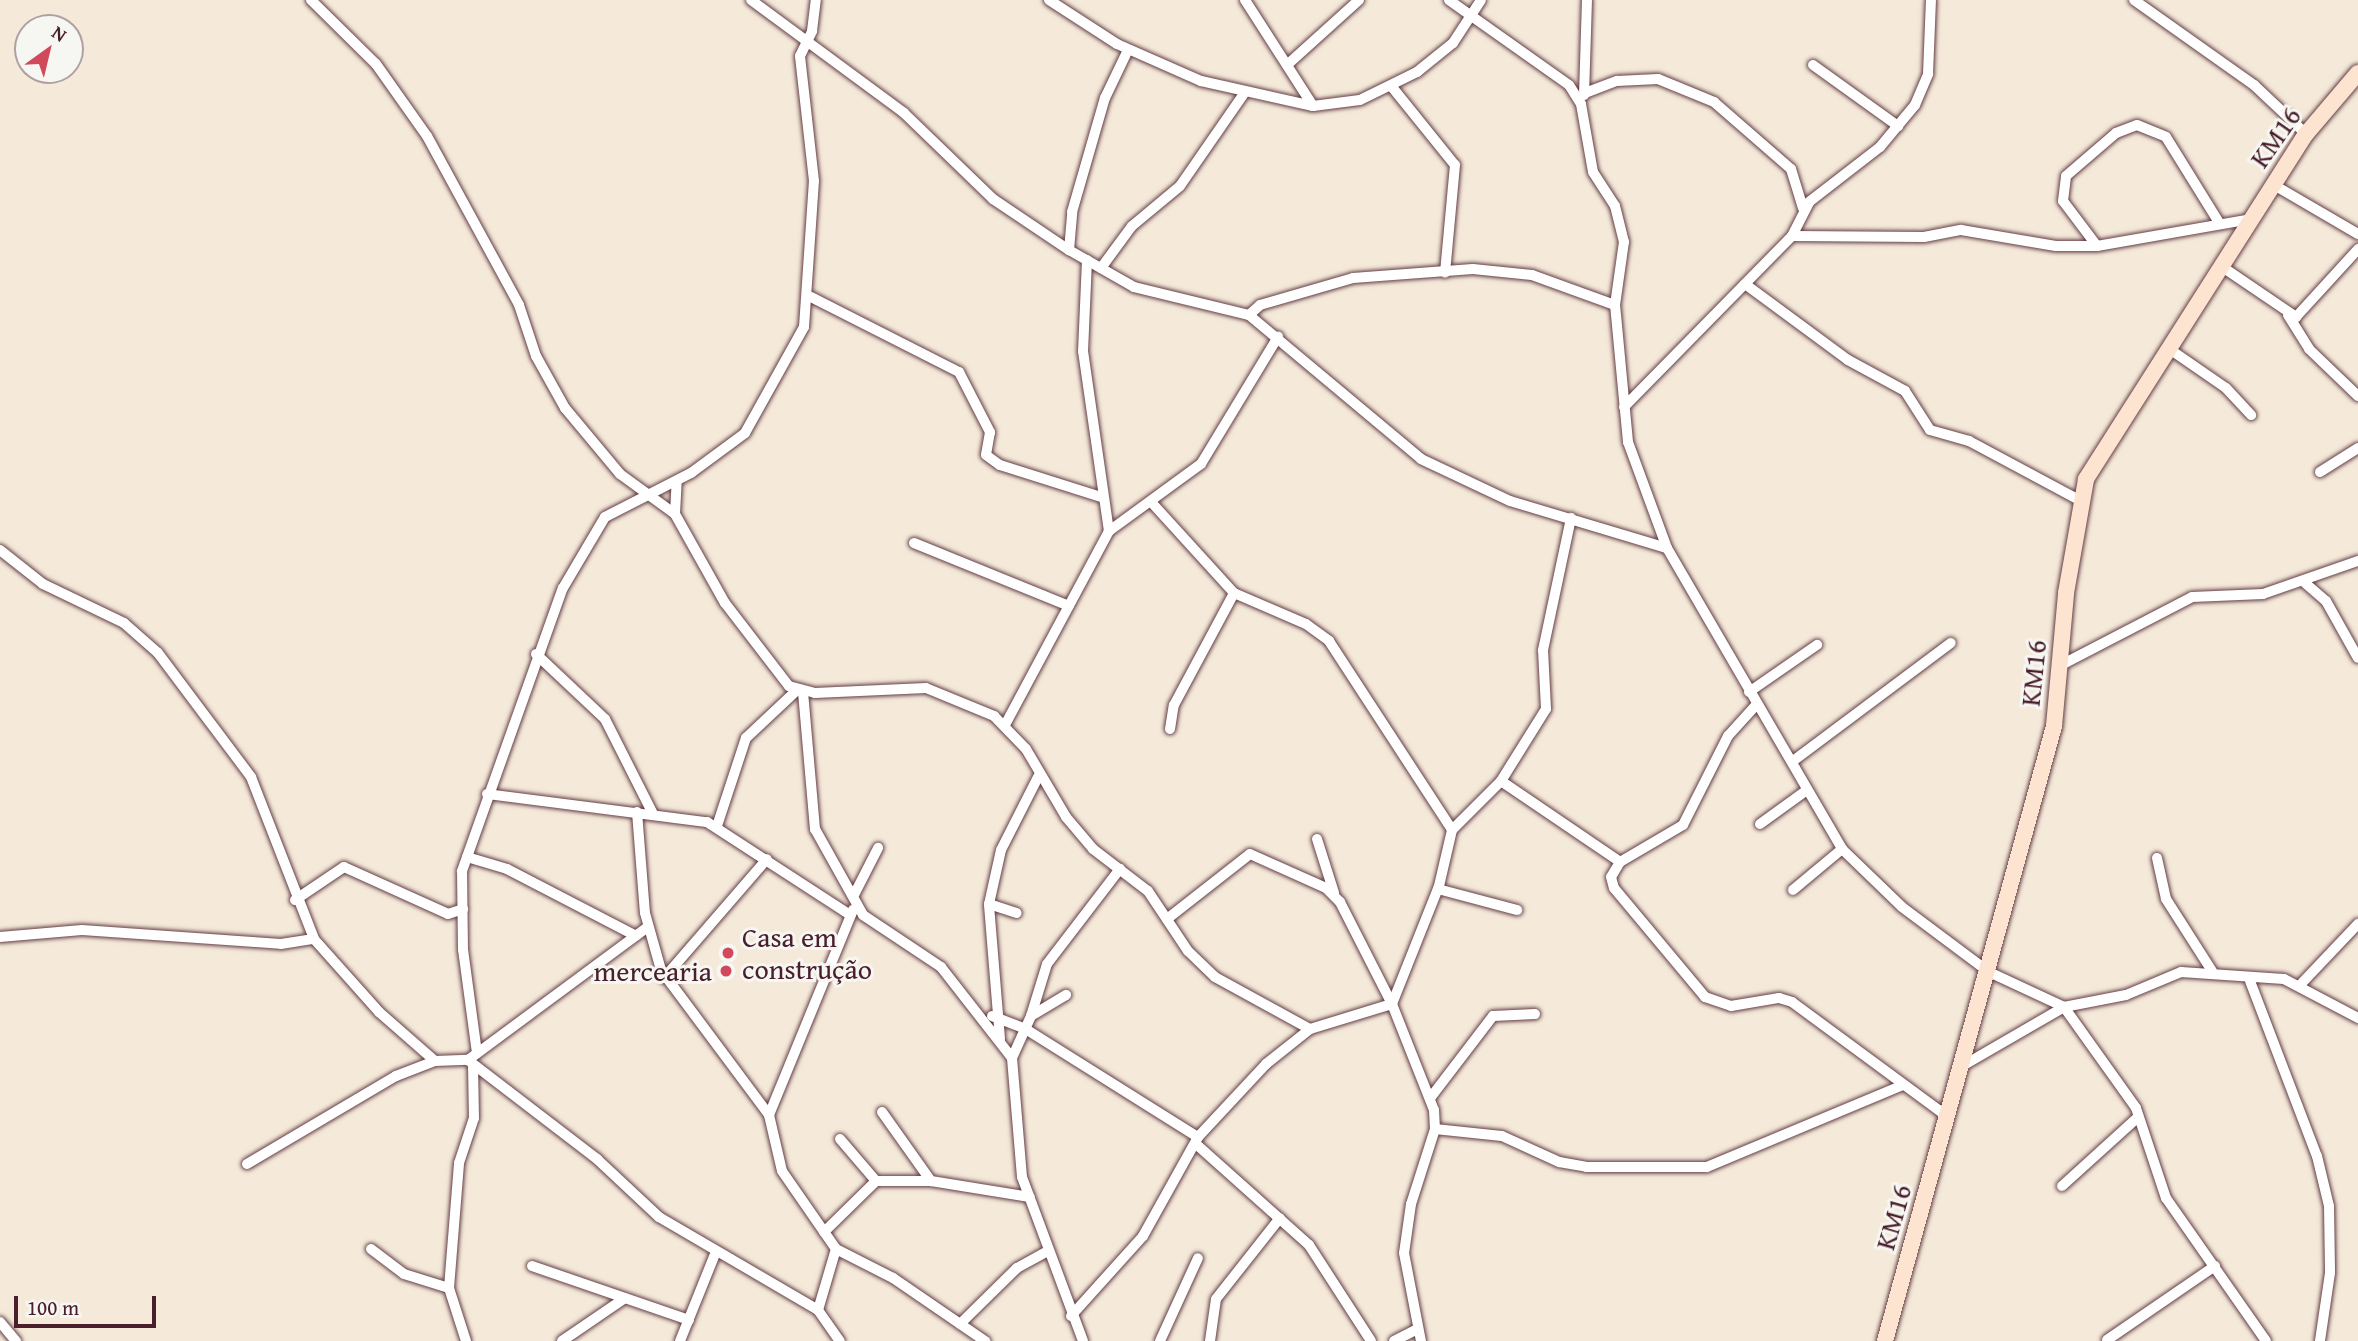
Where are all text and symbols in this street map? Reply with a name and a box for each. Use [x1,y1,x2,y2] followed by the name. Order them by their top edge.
[14,14,84,84] north arrow
[47,18,73,48] text: N
[2242,100,2308,174] street label: KM16
[2013,638,2053,708] street label: KM16
[742,920,872,986] place label: Casa em construção
[720,945,736,961] marker: Casa em construção
[593,954,712,988] place label: mercearia
[718,963,734,979] marker: mercearia
[1868,1180,1918,1254] street label: KM16
[18,1282,159,1326] scale bar
[27,1292,79,1323] text: 100 m

